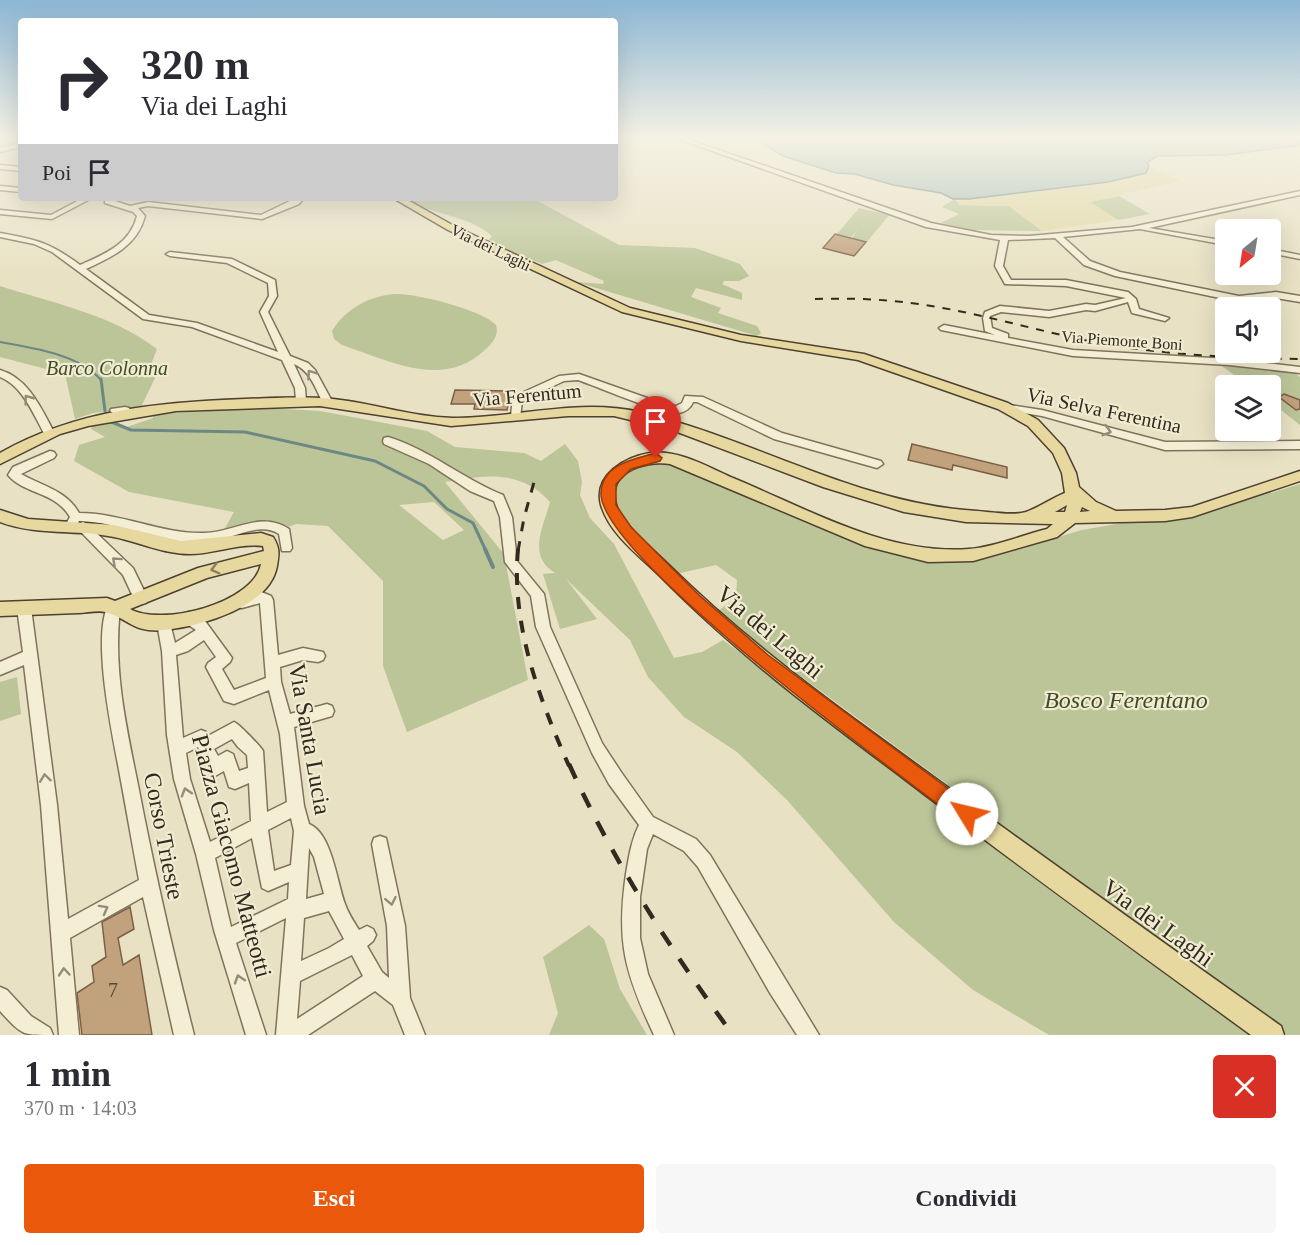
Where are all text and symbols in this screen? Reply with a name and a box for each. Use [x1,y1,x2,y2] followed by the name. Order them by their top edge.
[42,42,120,120] icon: right
[141,42,250,88] text: 320 m
[141,91,288,121] text: Via dei Laghi
[83,156,116,189] icon: arrive
[42,160,71,185] text: Poi
[1215,219,1281,285] north arrow
[1215,219,1281,441] map controls
[448,221,534,275] street label: Via dei Laghi
[1215,297,1281,363] button: sound
[1061,328,1184,353] street label: Via Piemonte Boni
[46,357,168,379] park label: Barco Colonna
[307,369,318,380] one-way arrow
[1215,375,1281,441] button: layers
[472,379,583,411] street label: Via Ferentum
[1025,383,1184,437] street label: Via Selva Ferentina
[25,395,36,406] one-way arrow
[630,396,681,458] pin
[639,405,672,438] icon: arrive
[1101,424,1112,436] one-way arrow
[112,557,122,568] one-way arrow
[210,562,221,574] one-way arrow
[712,580,829,684] street label: Via dei Laghi
[284,661,336,817] street label: Via Santa Lucia
[1044,687,1208,713] park label: Bosco Ferentano
[187,732,277,981] street label: Piazza Giacomo Matteotti
[139,770,189,902] street label: Corso Trieste
[40,773,52,782] one-way arrow
[935,782,999,846] position arrow
[181,787,193,798] one-way arrow
[1098,874,1219,972] street label: Via dei Laghi
[384,896,397,906] one-way arrow
[98,905,108,916] one-way arrow
[58,967,71,976] one-way arrow
[233,974,246,985] one-way arrow
[108,979,118,1001] house number: 7
[24,1054,111,1094] text: 1 min
[1213,1055,1276,1118] button: close
[24,1097,137,1119] text: 370 m · 14:03
[24,1164,644,1233] button: Esci
[656,1164,1276,1233] button: Condividi

